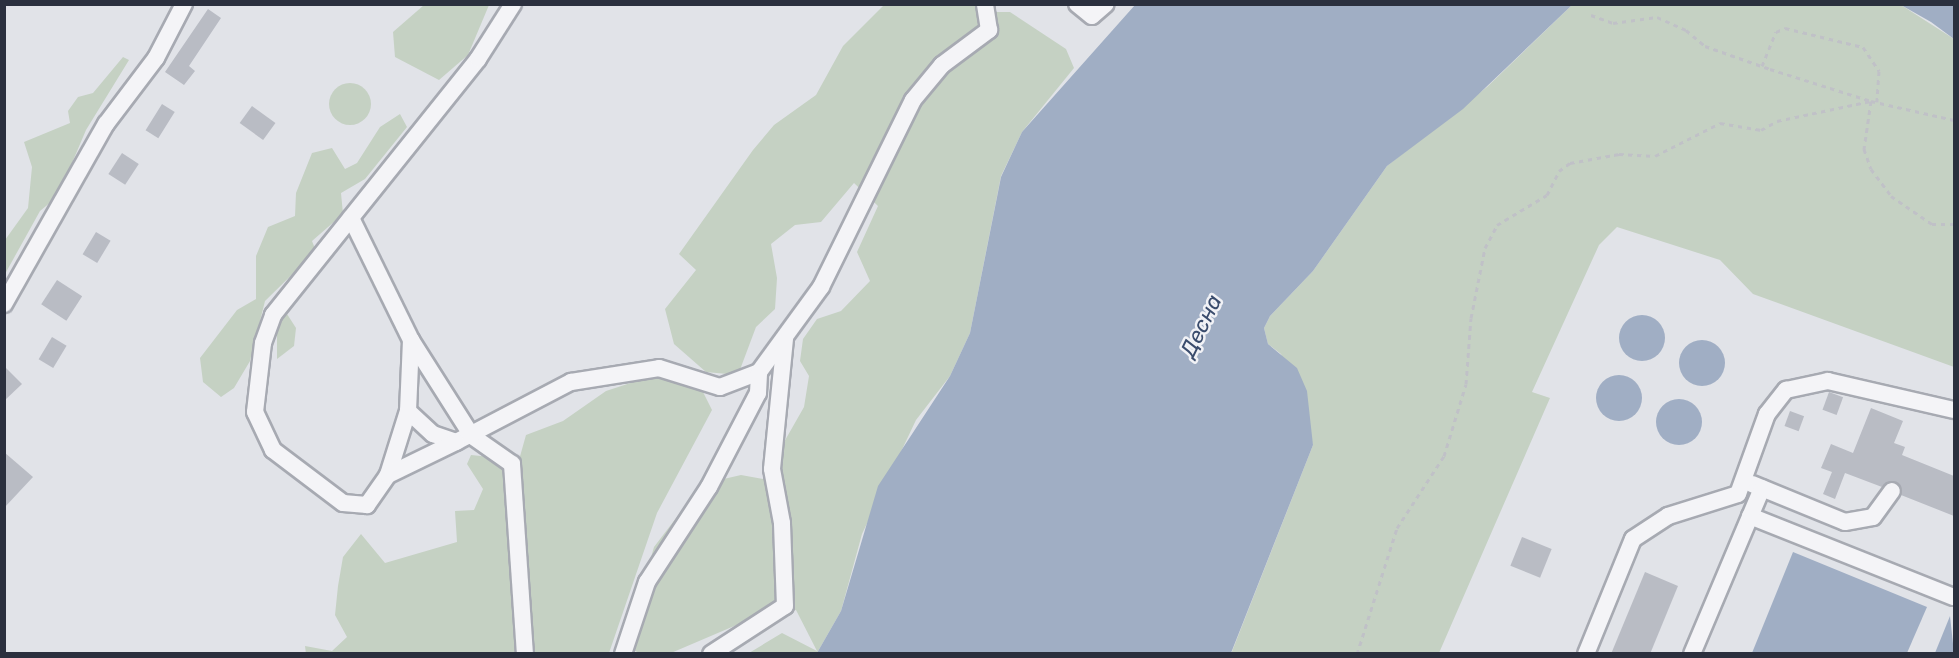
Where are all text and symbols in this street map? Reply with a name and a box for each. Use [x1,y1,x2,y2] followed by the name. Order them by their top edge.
[1175,290,1227,362] water label: Десна

